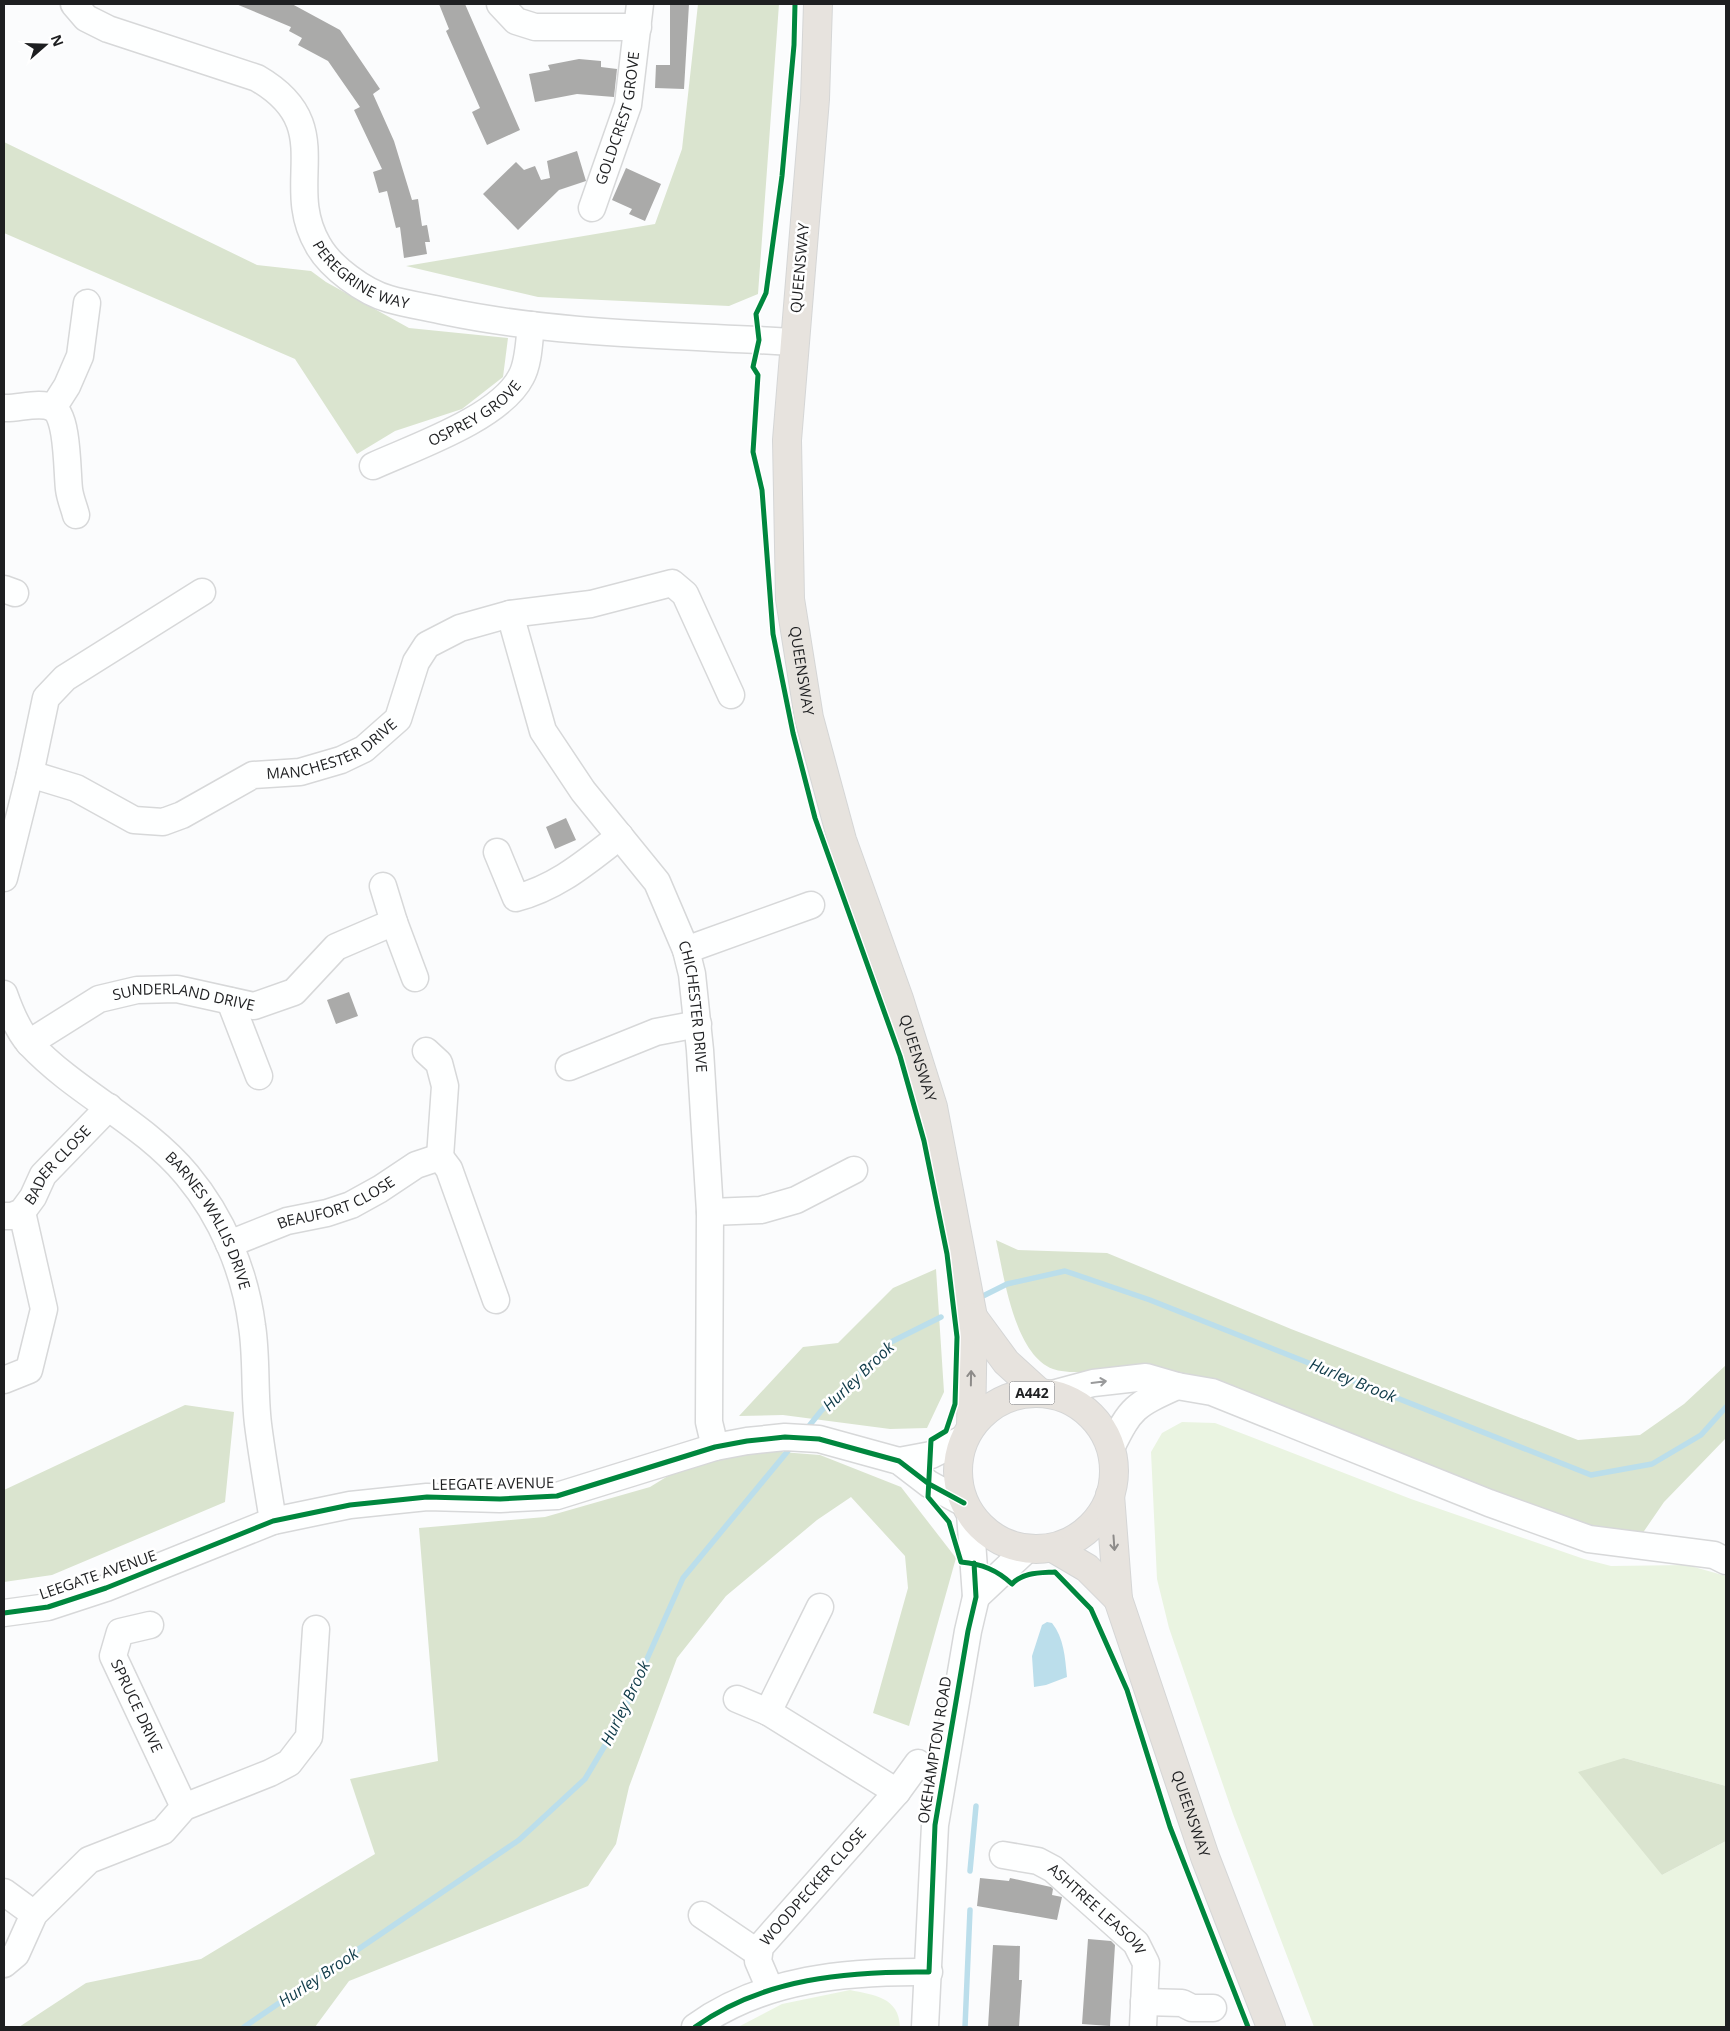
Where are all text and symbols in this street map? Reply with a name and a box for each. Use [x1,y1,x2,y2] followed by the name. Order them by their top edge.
[20,20,70,70] north arrow
[47,32,69,49] text: N
[590,50,643,187] street label: GOLDCREST GROVE
[785,221,813,314] street label: QUEENSWAY
[308,237,412,313] street label: PEREGRINE WAY
[425,376,525,450] street label: OSPREY GROVE
[785,624,820,718] street label: QUEENSWAY
[266,714,401,783] street label: MANCHESTER DRIVE
[674,937,712,1073] street label: CHICHESTER DRIVE
[110,978,257,1015] street label: SUNDERLAND DRIVE
[895,1012,942,1105] street label: QUEENSWAY
[19,1121,95,1209] street label: BADER CLOSE
[161,1147,256,1292] street label: BARNES WALLIS DRIVE
[274,1171,398,1233] street label: BEAUFORT CLOSE
[817,1335,899,1416] water label: Hurley Brook
[1306,1353,1401,1408] water label: Hurley Brook
[966,1370,976,1386] one-way arrow
[1091,1377,1107,1387] one-way arrow
[1010,1382,1054,1405] road number: A442
[431,1472,555,1494] street label: LEEGATE AVENUE
[1109,1535,1119,1551] one-way arrow
[36,1545,159,1603] street label: LEEGATE AVENUE
[107,1656,168,1755] street label: SPRUCE DRIVE
[595,1656,656,1749] water label: Hurley Brook
[913,1675,956,1825] street label: OKEHAMPTON ROAD
[1167,1767,1216,1860] street label: QUEENSWAY
[755,1823,870,1949] street label: WOODPECKER CLOSE
[1044,1858,1151,1957] street label: ASHTREE LEASOW
[274,1942,363,2012] water label: Hurley Brook

